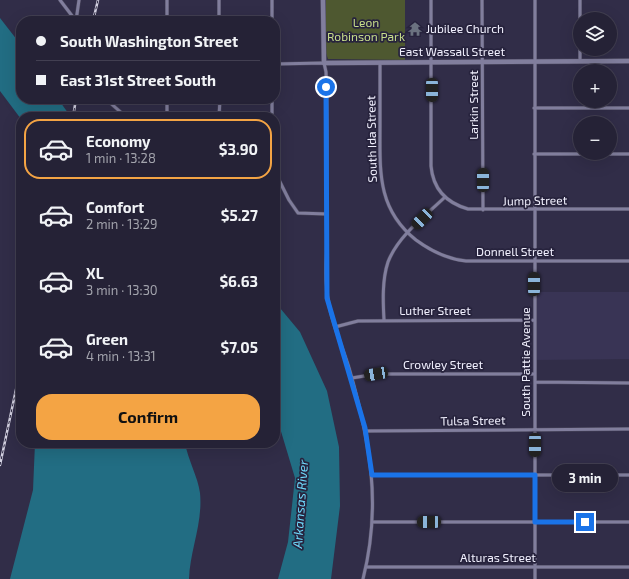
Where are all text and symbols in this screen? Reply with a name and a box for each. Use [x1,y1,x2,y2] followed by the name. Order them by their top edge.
[573,12,617,160] map controls
[573,12,617,56] button: layers
[327,15,405,43] park label: Leon Robinson Park
[407,21,423,37] temple icon: Jubilee Church
[426,21,504,35] place label: Jubilee Church
[60,32,238,50] text: South Washington Street
[399,44,505,58] street label: East Wassall Street
[573,64,617,108] button: +
[466,70,480,140] street label: Larkin Street
[60,71,216,89] text: East 31st Street South
[317,78,335,96] route start
[426,78,438,102] car
[363,95,379,183] street label: South Ida Street
[573,116,617,160] button: −
[38,131,74,167] icon: car
[86,132,151,150] text: Economy
[219,140,258,158] text: $3.90
[86,150,156,166] text: 1 min · 13:28
[477,168,489,192] car
[503,192,568,208] street label: Jump Street
[38,197,74,233] icon: car
[86,198,144,216] text: Comfort
[221,206,258,224] text: $5.27
[409,206,435,232] car
[86,216,157,232] text: 2 min · 13:29
[476,244,554,258] street label: Donnell Street
[38,263,74,299] icon: car
[86,264,104,282] text: XL
[219,272,258,290] text: $6.63
[528,272,540,296] car
[86,282,158,298] text: 3 min · 13:30
[399,303,471,317] street label: Luther Street
[518,307,532,417] street label: South Pattie Avenue
[38,329,74,365] icon: car
[86,330,128,348] text: Green
[221,338,258,356] text: $7.05
[86,348,156,364] text: 4 min · 13:31
[403,357,484,371] street label: Crowley Street
[363,366,389,382] car
[36,394,260,440] button: Confirm
[440,412,506,428] street label: Tulsa Street
[529,433,541,457] car
[289,458,311,550] water label: Arkansas River
[552,464,618,492] callout: 3 min
[568,470,602,486] text: 3 min
[576,513,594,531] route end
[417,516,441,528] car
[460,550,536,564] street label: Alturas Street

